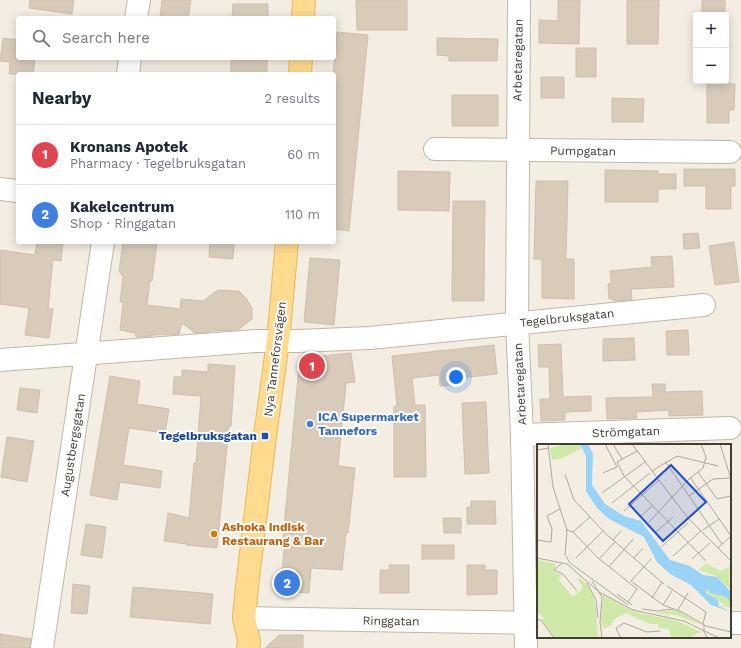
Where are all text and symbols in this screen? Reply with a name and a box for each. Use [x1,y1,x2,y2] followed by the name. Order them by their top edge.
[693,12,729,84] map controls
[693,12,729,48] button: +
[16,16,336,60] search box
[510,19,526,101] street label: Arbetaregatan
[30,27,52,49] icon: search
[62,29,150,47] text: Search here
[693,48,729,84] button: −
[32,88,91,108] text: Nearby
[265,91,320,106] text: 2 results
[70,138,188,156] text: Kronans Apotek
[550,143,616,159] street label: Pumpgatan
[42,147,48,162] text: 1
[287,147,320,162] text: 60 m
[70,156,246,171] text: Pharmacy · Tegelbruksgatan
[70,198,174,216] text: Kakelcentrum
[41,207,49,222] text: 2
[285,207,320,222] text: 110 m
[70,216,176,231] text: Shop · Ringgatan
[261,301,289,417] street label: Nya Tanneforsvägen
[519,306,615,330] street label: Tegelbruksgatan
[511,342,529,426] street label: Arbetaregatan
[299,351,325,381] pin: 1
[446,367,466,387] your location
[58,392,88,498] street label: Augustbergsgatan
[318,410,419,438] place label: ICA Supermarket Tannefors
[305,419,315,429] marker: ICA Supermarket Tannefors
[592,424,660,440] street label: Strömgatan
[159,429,257,443] place label: Tegelbruksgatan
[260,431,270,441] marker: Tegelbruksgatan
[537,444,731,638] inset map
[222,520,325,548] place label: Ashoka Indisk Restaurang & Bar
[209,529,219,539] marker: Ashoka Indisk Restaurang & Bar
[274,568,300,598] pin: 2
[362,614,420,628] street label: Ringgatan

